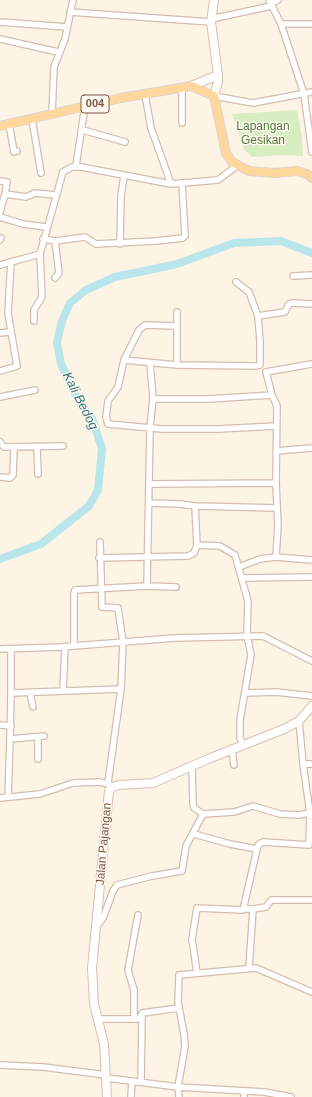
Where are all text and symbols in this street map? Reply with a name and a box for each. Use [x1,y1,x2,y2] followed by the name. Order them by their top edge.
[81,95,109,113] road number: 004
[236,120,290,148] park label: Lapangan Gesikan
[59,369,101,433] water label: Kali Bedog
[93,802,115,886] street label: Jalan Pajangan

